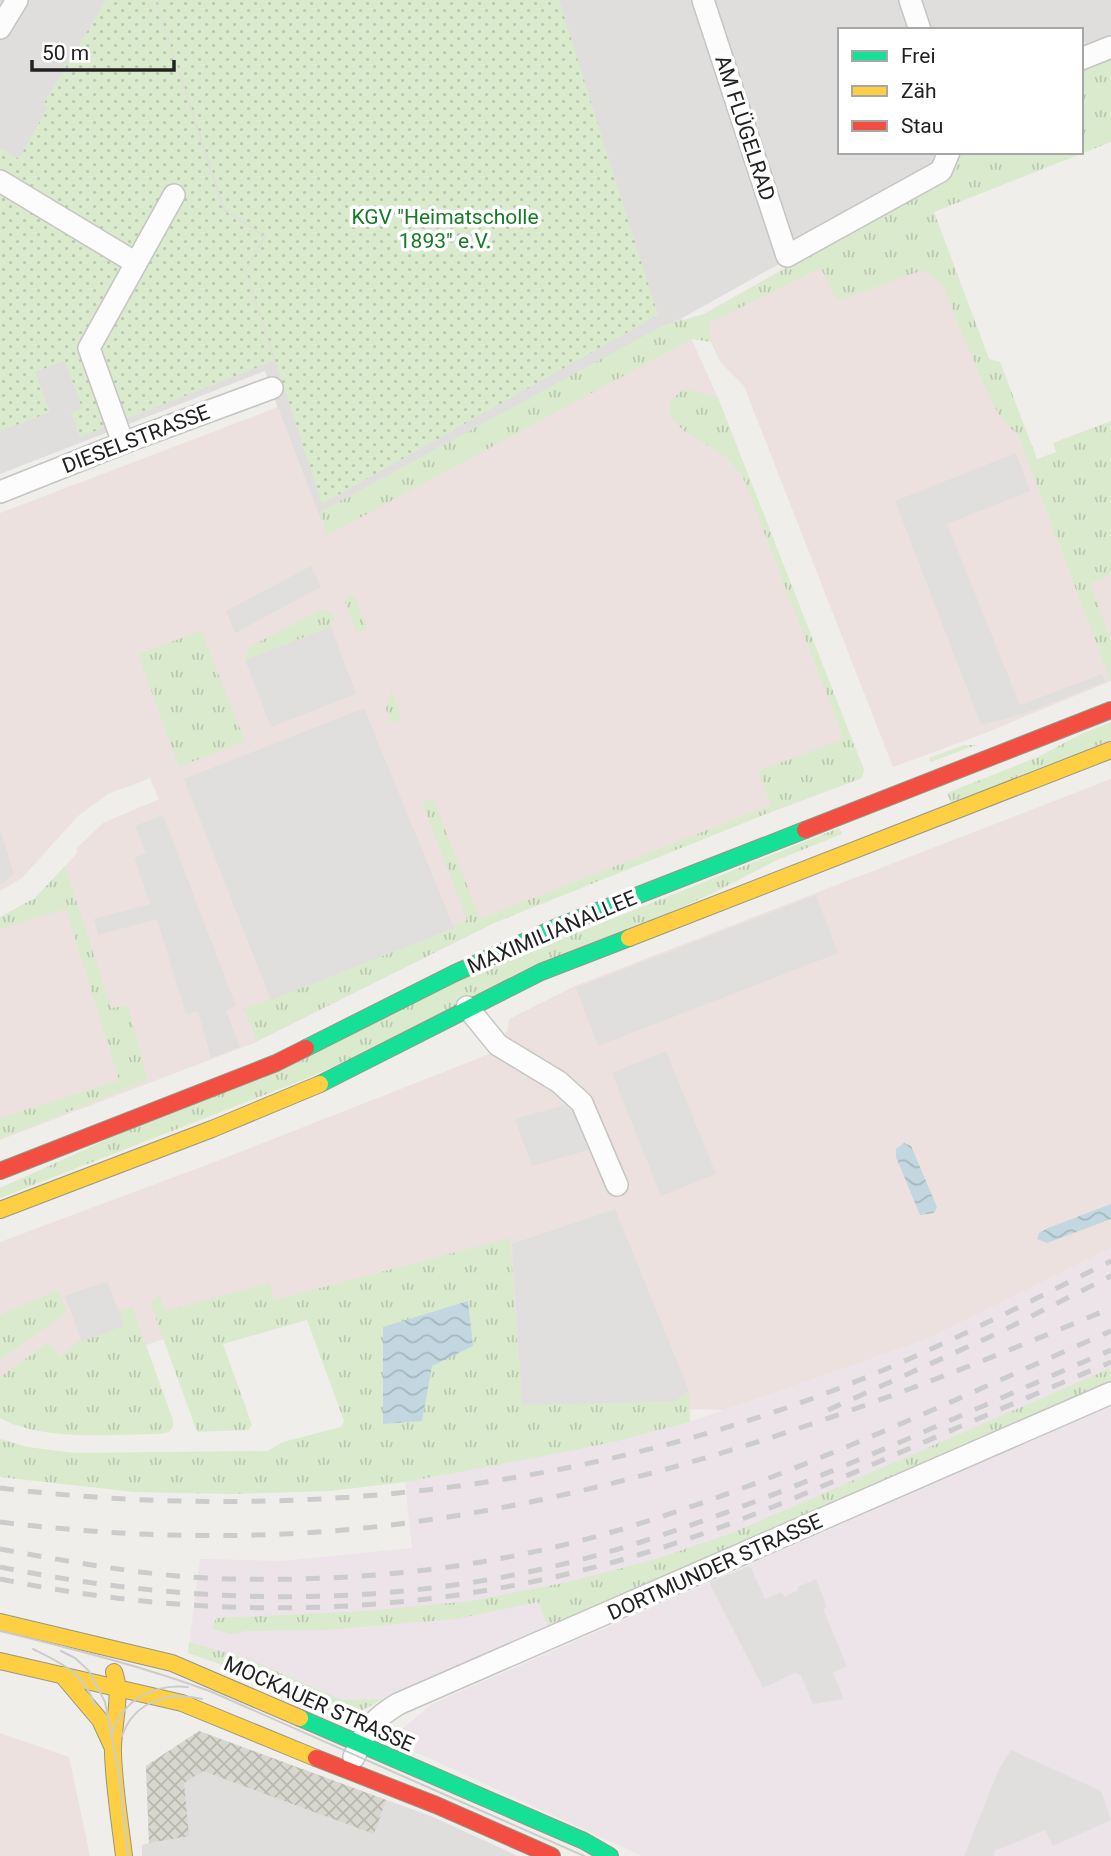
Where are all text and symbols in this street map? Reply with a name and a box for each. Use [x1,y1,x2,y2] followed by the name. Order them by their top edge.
[32,28,173,72] scale bar
[838,28,1083,154] legend
[42,41,89,65] text: 50 m
[901,44,936,68] text: Frei
[710,52,780,204] street label: AM FLÜGELRAD
[901,79,937,103] text: Zäh
[901,114,943,138] text: Stau
[351,205,539,253] park label: KGV "Heimatscholle 1893" e.V.
[59,400,213,478] street label: DIESELSTRASSE
[464,885,640,978] street label: MAXIMILIANALLEE
[604,1509,826,1625] street label: DORTMUNDER STRASSE
[220,1651,418,1757] street label: MOCKAUER STRASSE

